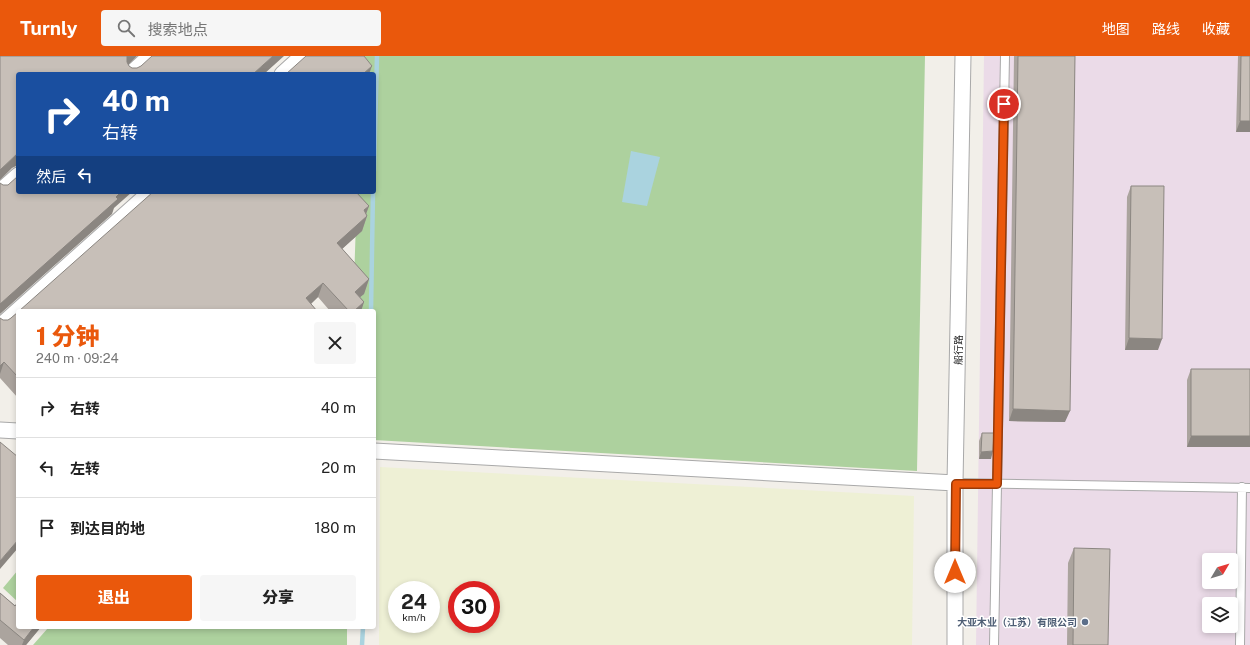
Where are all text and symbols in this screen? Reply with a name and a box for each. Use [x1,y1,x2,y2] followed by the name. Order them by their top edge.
[101,10,381,46] search box
[20,17,77,39] text: Turnly
[115,17,137,39] icon: search
[147,21,207,38] text: 搜索地点
[1102,21,1130,37] text: 地图
[1152,21,1180,37] text: 路线
[1202,21,1230,37] text: 收藏
[102,84,170,117] text: 40 m
[987,87,1021,121] pin
[36,88,88,140] icon: right
[993,93,1015,115] icon: arrive
[102,122,138,143] text: 右转
[74,164,96,186] icon: left
[36,168,66,185] text: 然后
[36,322,100,350] text: 1 分钟
[314,322,356,364] button: close
[952,335,964,365] street label: 船行路
[36,351,119,366] text: 240 m · 09:24
[36,397,58,419] icon: right
[321,399,356,416] text: 40 m
[70,400,100,417] text: 右转
[36,457,58,479] icon: left
[321,459,356,476] text: 20 m
[70,460,100,477] text: 左转
[36,517,58,539] icon: arrive
[314,519,356,536] text: 180 m
[70,520,145,537] text: 到达目的地
[934,551,976,593] position arrow
[1202,553,1238,589] north arrow
[1202,553,1238,633] map controls
[36,575,192,621] button: 退出
[200,575,356,621] button: 分享
[448,581,500,633] speed limit sign: 30
[401,590,427,614] text: 24
[1202,597,1238,633] button: layers
[402,611,426,623] text: km/h
[957,616,1077,628] place label: 大亚木业（江苏）有限公司
[1080,617,1090,627] marker: 大亚木业（江苏）有限公司

